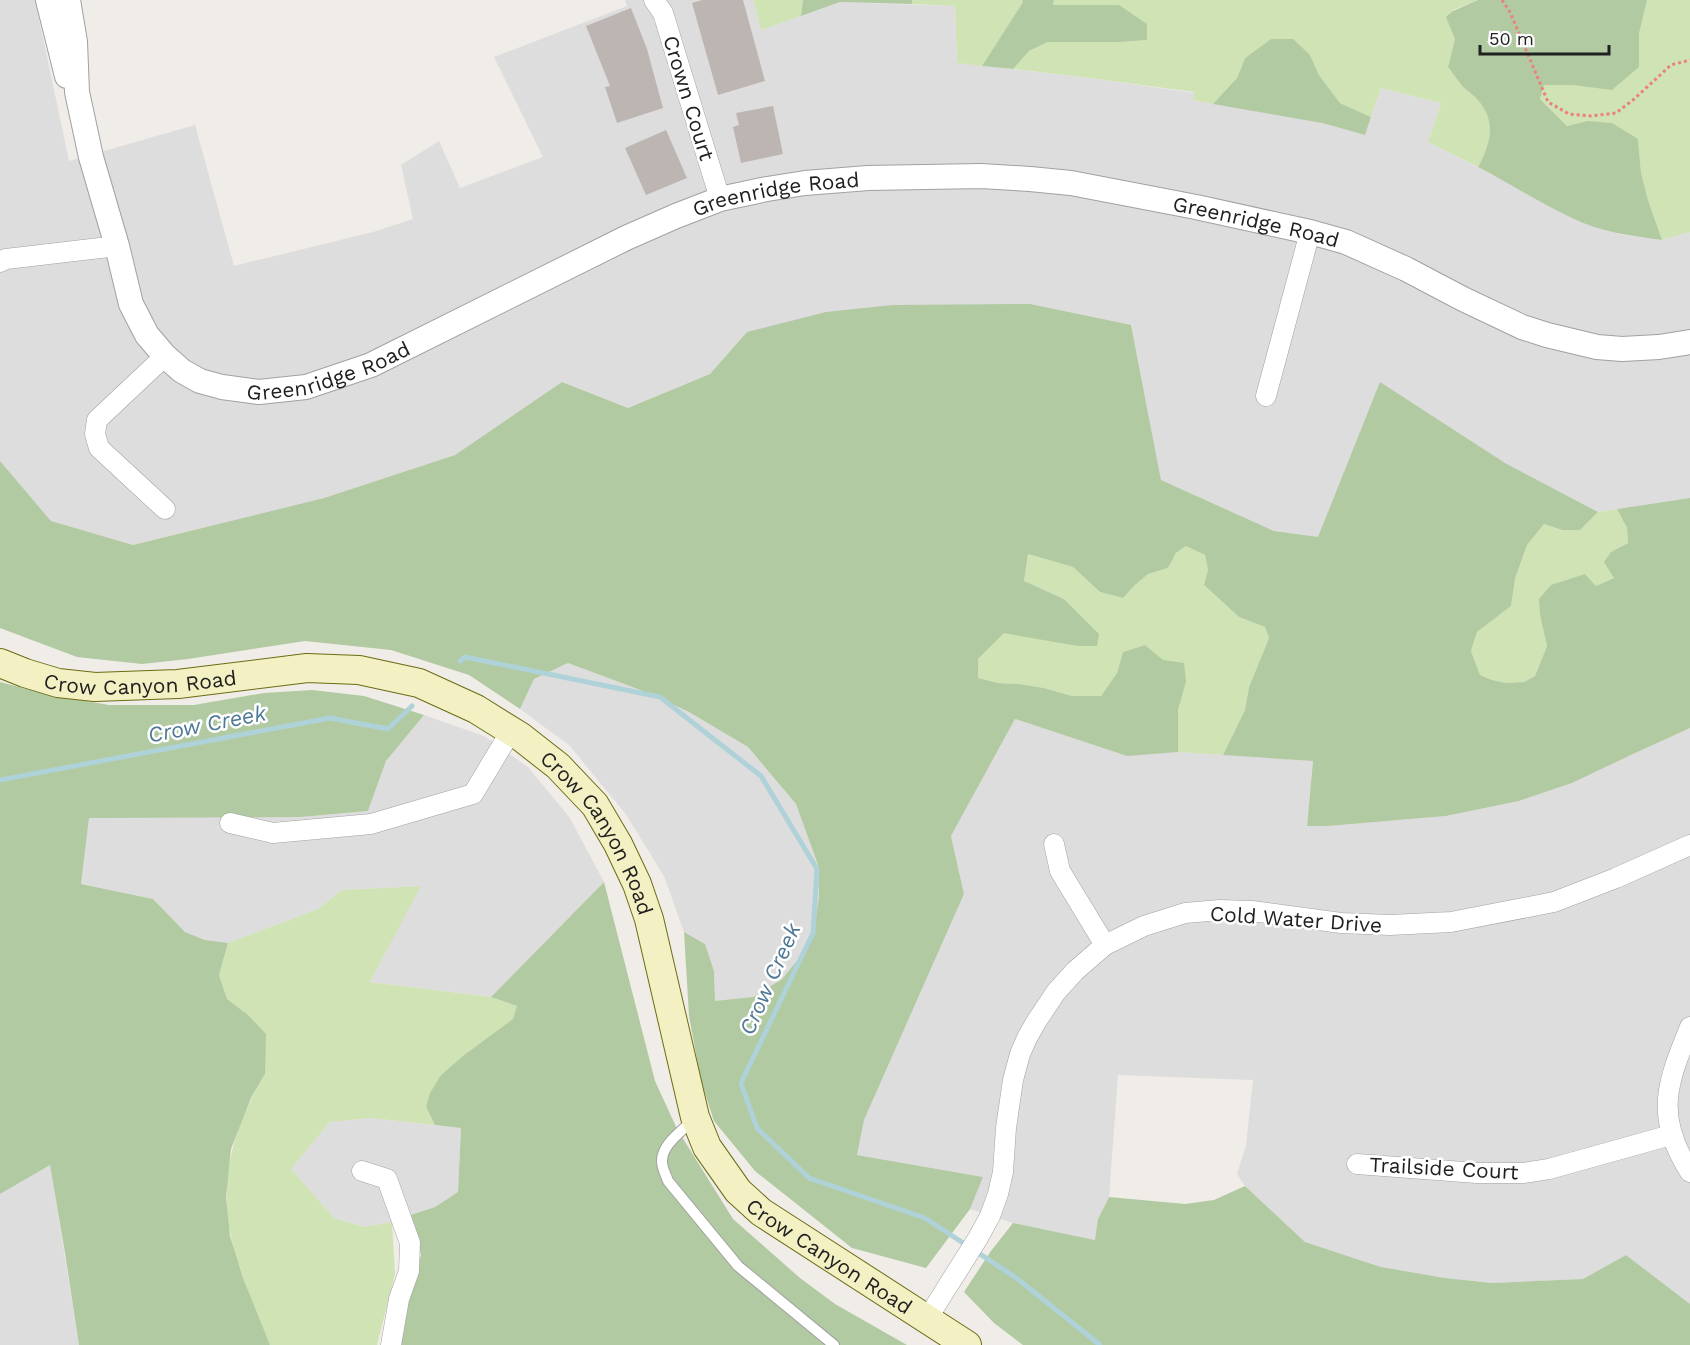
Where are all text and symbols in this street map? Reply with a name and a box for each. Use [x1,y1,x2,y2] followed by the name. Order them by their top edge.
[1480,18,1609,56] scale bar
[1489,28,1534,49] text: 50 m
[658,33,720,164] street label: Crown Court
[689,166,860,221] street label: Greenridge Road
[1171,190,1342,252] street label: Greenridge Road
[245,335,414,405] street label: Greenridge Road
[41,664,238,700] street label: Crow Canyon Road
[146,700,269,748] water label: Crow Creek
[536,745,659,918] street label: Crow Canyon Road
[1209,901,1383,937] street label: Cold Water Drive
[734,918,806,1039] water label: Crow Creek
[1369,1152,1519,1184] street label: Trailside Court
[741,1193,917,1319] street label: Crow Canyon Road

